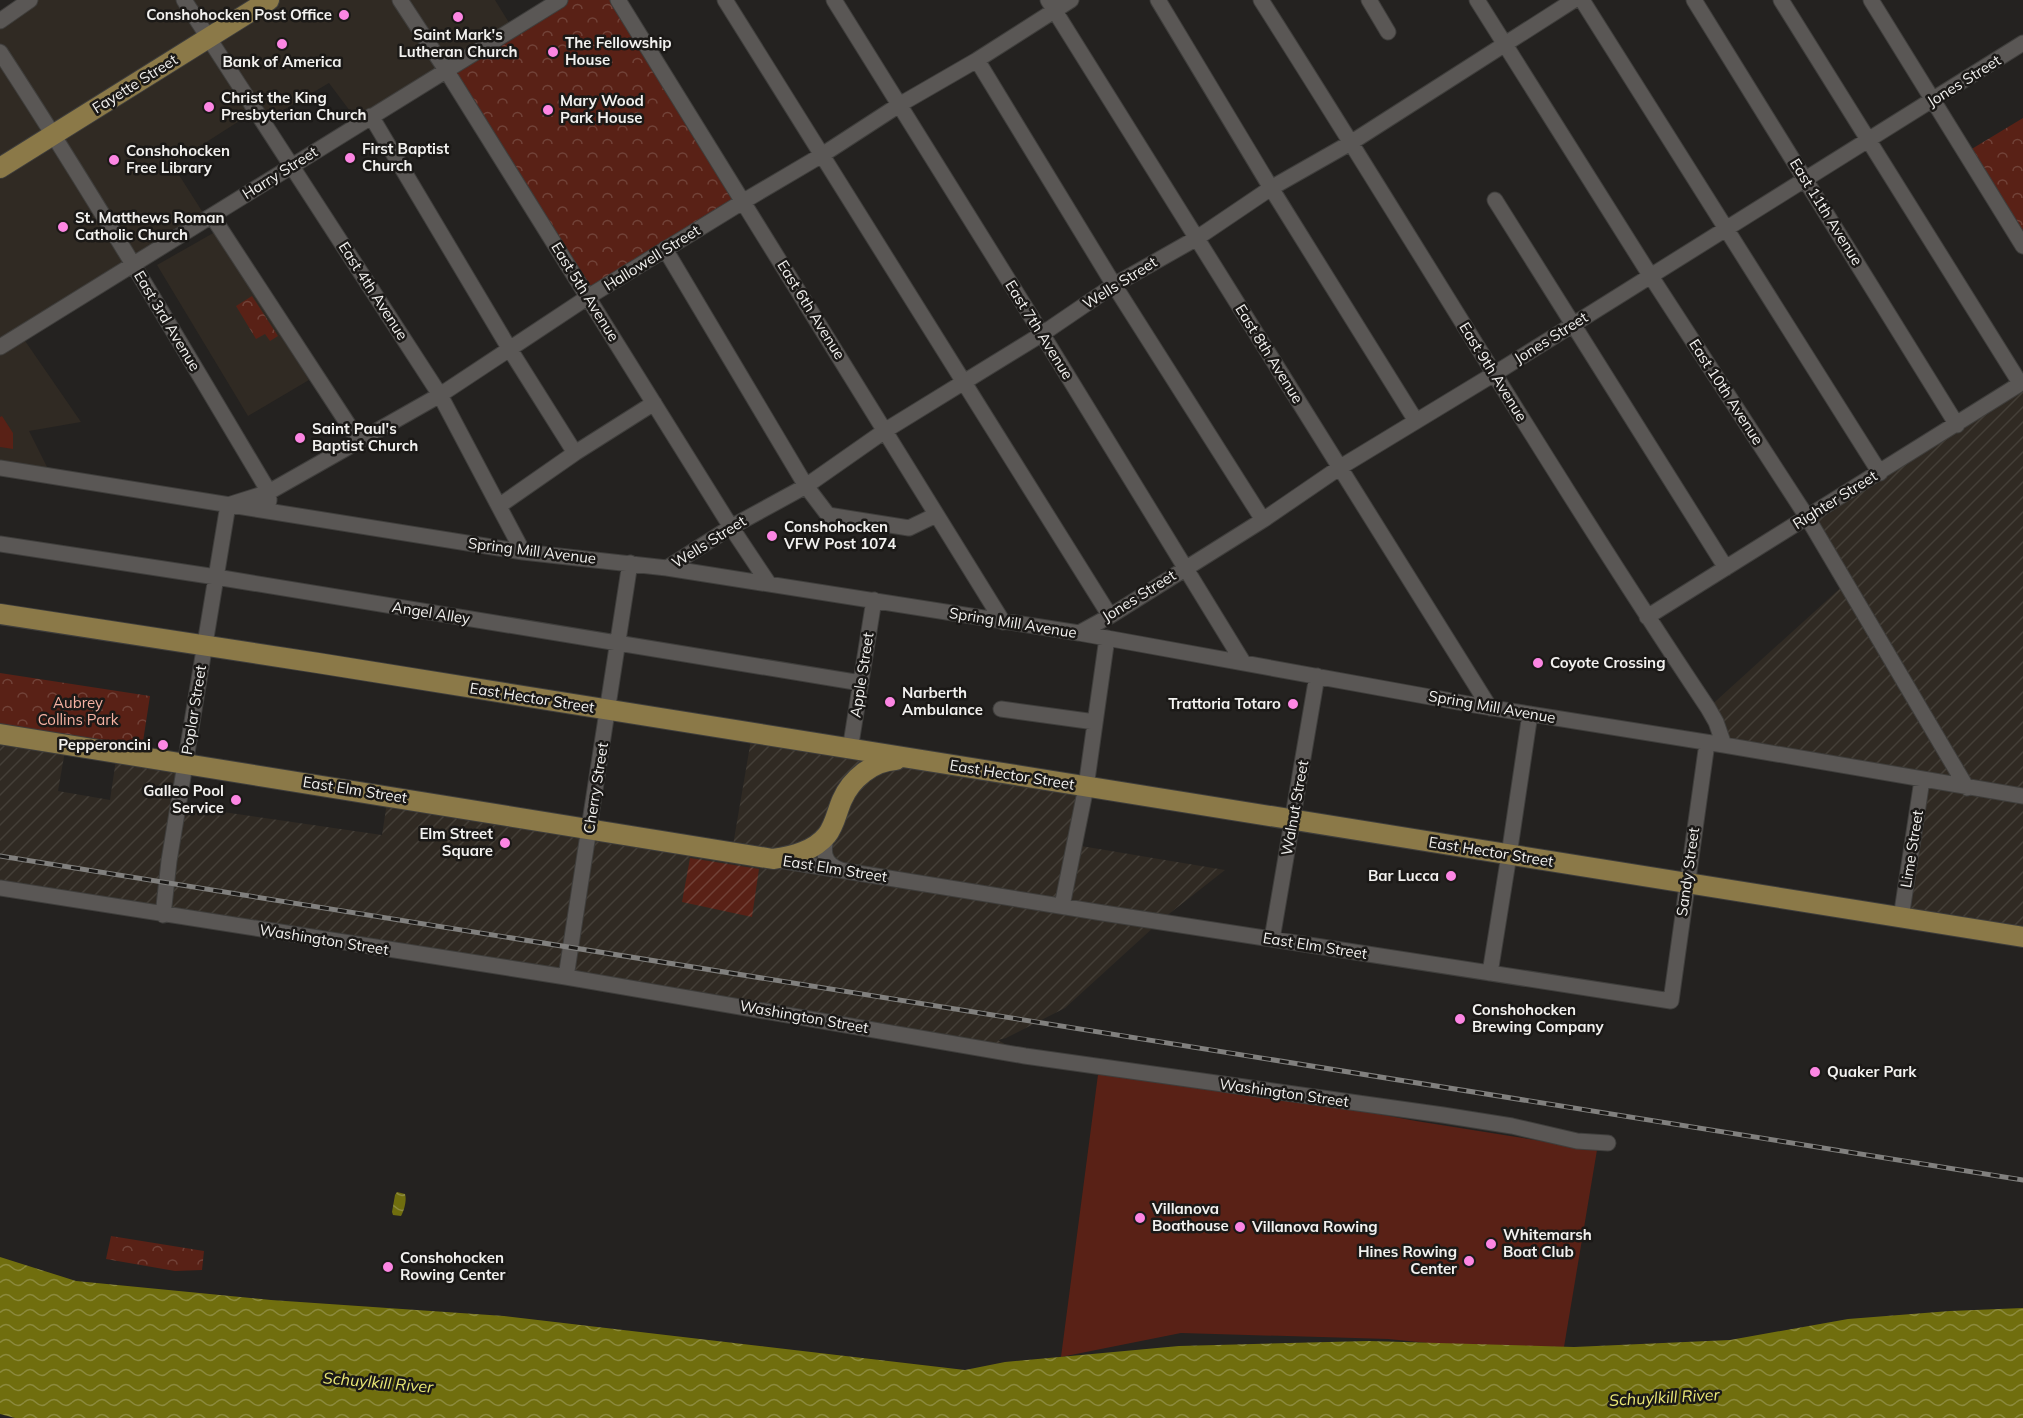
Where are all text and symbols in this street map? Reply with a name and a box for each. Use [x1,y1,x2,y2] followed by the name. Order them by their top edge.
[146,5,332,24] place label: Conshohocken Post Office
[337,8,351,22] marker: Conshohocken Post Office
[451,10,465,24] marker: Saint Mark's Lutheran Church
[398,25,518,61] place label: Saint Mark's Lutheran Church
[565,33,672,69] place label: The Fellowship House
[275,37,289,51] marker: Bank of America
[546,45,560,59] marker: The Fellowship House
[89,50,181,117] street label: Fayette Street
[1923,50,2004,111] street label: Jones Street
[222,52,342,71] place label: Bank of America
[221,88,367,124] place label: Christ the King Presbyterian Church
[560,91,644,127] place label: Mary Wood Park House
[202,100,216,114] marker: Christ the King Presbyterian Church
[541,103,555,117] marker: Mary Wood Park House
[362,139,449,175] place label: First Baptist Church
[126,141,230,177] place label: Conshohocken Free Library
[239,142,321,203] street label: Harry Street
[343,151,357,165] marker: First Baptist Church
[107,153,121,167] marker: Conshohocken Free Library
[1786,155,1867,269] street label: East 11th Avenue
[75,208,225,244] place label: St. Matthews Roman Catholic Church
[56,220,70,234] marker: St. Matthews Roman Catholic Church
[600,220,703,295] street label: Hallowell Street
[335,238,412,343] street label: East 4th Avenue
[547,239,624,345] street label: East 5th Avenue
[1079,252,1160,313] street label: Wells Street
[773,257,850,363] street label: East 6th Avenue
[130,267,205,374] street label: East 3rd Avenue
[1001,277,1078,383] street label: East 7th Avenue
[1231,301,1308,407] street label: East 8th Avenue
[1510,307,1591,368] street label: Jones Street
[1455,319,1532,425] street label: East 9th Avenue
[1685,335,1768,448] street label: East 10th Avenue
[312,419,418,455] place label: Saint Paul's Baptist Church
[293,431,307,445] marker: Saint Paul's Baptist Church
[1789,466,1880,533] street label: Righter Street
[668,511,749,572] street label: Wells Street
[783,517,896,553] place label: Conshohocken VFW Post 1074
[765,529,779,543] marker: Conshohocken VFW Post 1074
[467,533,597,568] street label: Spring Mill Avenue
[1098,565,1179,626] street label: Jones Street
[391,597,471,628] street label: Angel Alley
[948,603,1078,642] street label: Spring Mill Avenue
[845,631,878,719] street label: Apple Street
[1550,653,1665,672] place label: Coyote Crossing
[1531,656,1545,670] marker: Coyote Crossing
[177,664,210,756] street label: Poplar Street
[468,678,596,717] street label: East Hector Street
[902,683,983,719] place label: Narberth Ambulance
[1427,686,1557,727] street label: Spring Mill Avenue
[38,693,119,729] park label: Aubrey Collins Park
[1168,694,1281,713] place label: Trattoria Totaro
[883,695,897,709] marker: Narberth Ambulance
[1286,697,1300,711] marker: Trattoria Totaro
[58,735,151,754] place label: Pepperoncini
[156,738,170,752] marker: Pepperoncini
[579,741,612,835] street label: Cherry Street
[948,755,1076,794] street label: East Hector Street
[1277,759,1312,857] street label: Walnut Street
[302,772,409,807] street label: East Elm Street
[143,781,224,817] place label: Galleo Pool Service
[229,793,243,807] marker: Galleo Pool Service
[1896,809,1927,889] street label: Lime Street
[419,824,493,860] place label: Elm Street Square
[1672,826,1703,918] street label: Sandy Street
[1427,832,1555,871] street label: East Hector Street
[498,836,512,850] marker: Elm Street Square
[782,851,889,886] street label: East Elm Street
[1368,866,1439,885] place label: Bar Lucca
[1444,869,1458,883] marker: Bar Lucca
[258,920,390,959] street label: Washington Street
[1262,928,1369,963] street label: East Elm Street
[738,996,870,1037] street label: Washington Street
[1472,1000,1605,1036] place label: Conshohocken Brewing Company
[1453,1012,1467,1026] marker: Conshohocken Brewing Company
[1827,1062,1917,1081] place label: Quaker Park
[1808,1065,1822,1079] marker: Quaker Park
[1218,1074,1350,1111] street label: Washington Street
[1151,1199,1229,1235] place label: Villanova Boathouse
[1133,1211,1147,1225] marker: Villanova Boathouse
[1251,1217,1378,1236] place label: Villanova Rowing
[1233,1220,1247,1234] marker: Villanova Rowing
[1503,1225,1592,1261] place label: Whitemarsh Boat Club
[1484,1237,1498,1251] marker: Whitemarsh Boat Club
[1358,1242,1457,1278] place label: Hines Rowing Center
[400,1248,506,1284] place label: Conshohocken Rowing Center
[1462,1254,1476,1268] marker: Hines Rowing Center
[381,1260,395,1274] marker: Conshohocken Rowing Center
[322,1367,435,1397] water label: Schuylkill River
[1608,1384,1721,1410] water label: Schuylkill River

